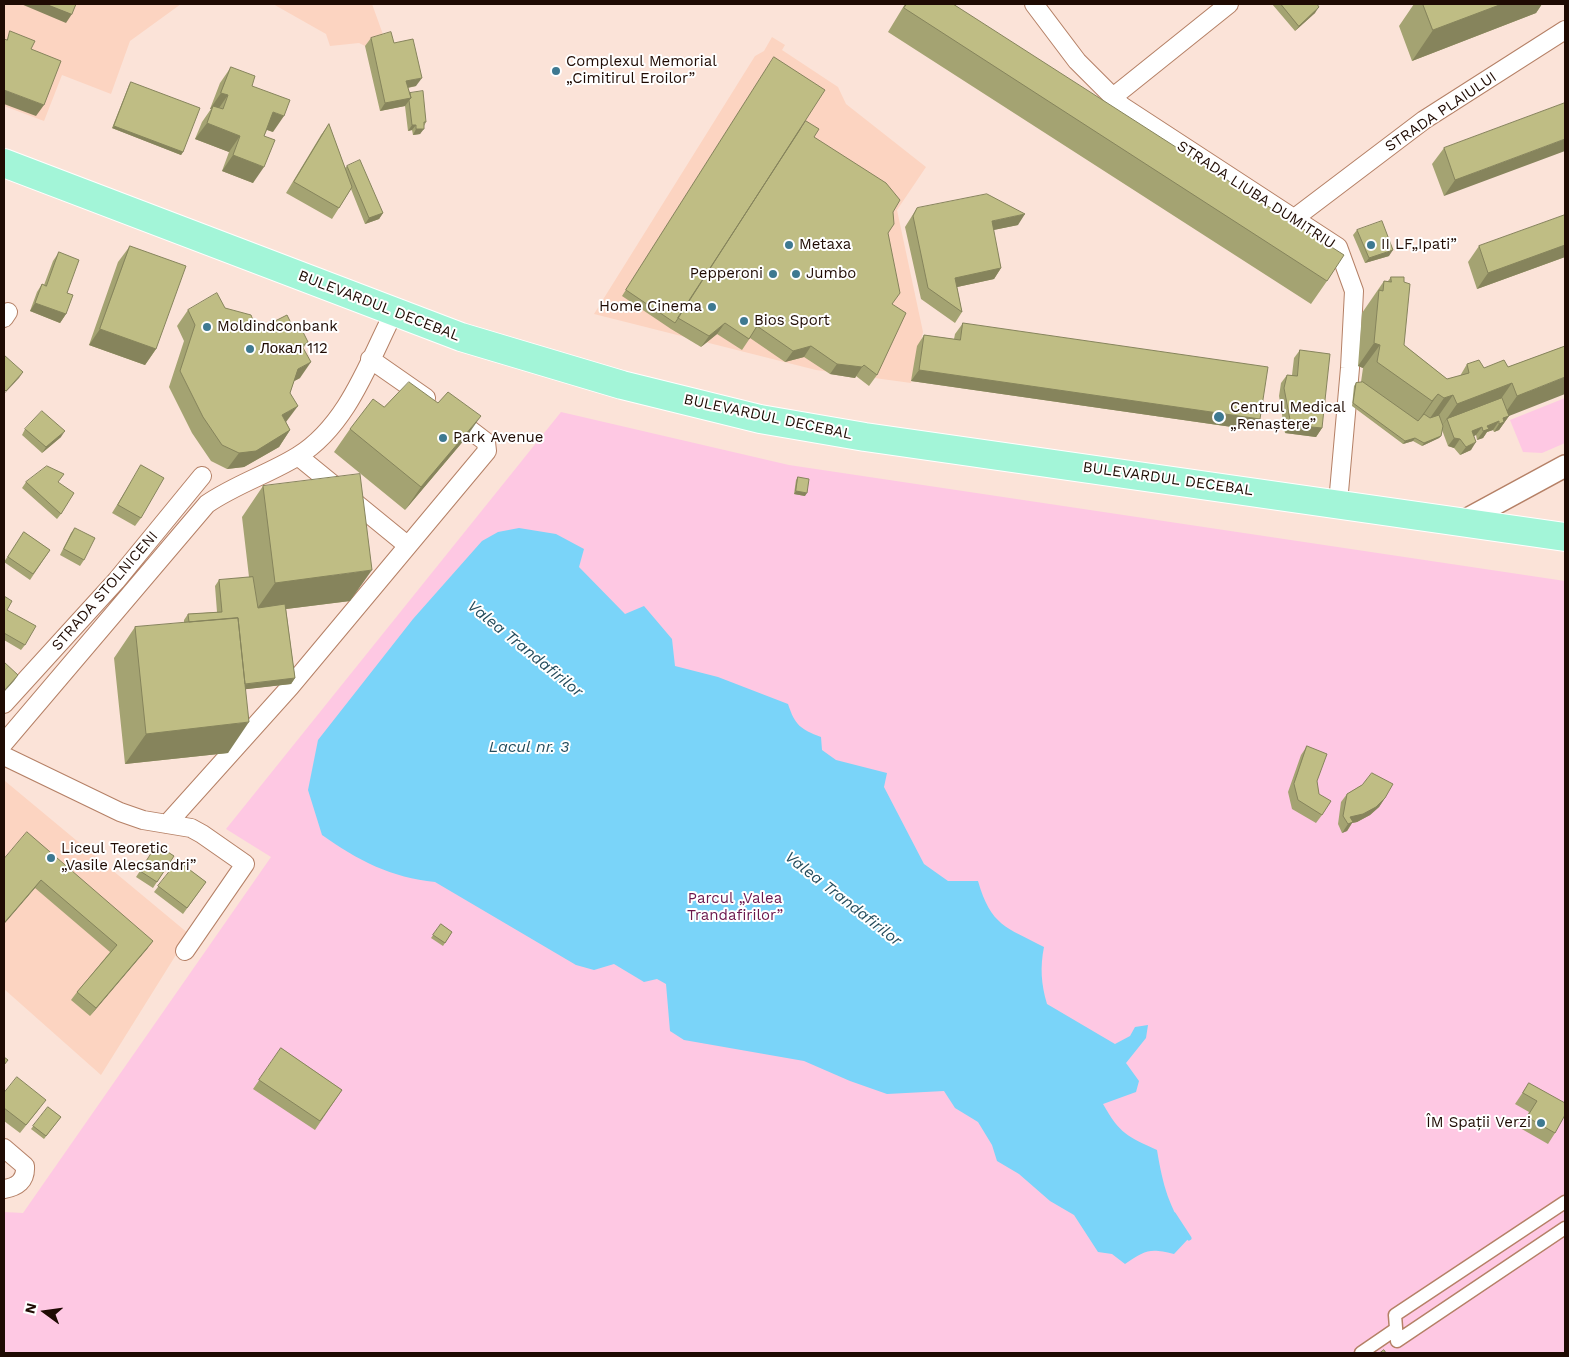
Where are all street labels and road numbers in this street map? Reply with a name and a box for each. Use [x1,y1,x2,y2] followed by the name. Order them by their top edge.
[1382,68,1500,156] street label: STRADA PLAIULUI
[1173,137,1339,253] street label: STRADA LIUBA DUMITRIU
[296,267,462,345] street label: BULEVARDUL DECEBAL
[682,390,854,444] street label: BULEVARDUL DECEBAL
[1082,458,1254,500] street label: BULEVARDUL DECEBAL
[48,528,162,654] street label: STRADA STOLNICENI

